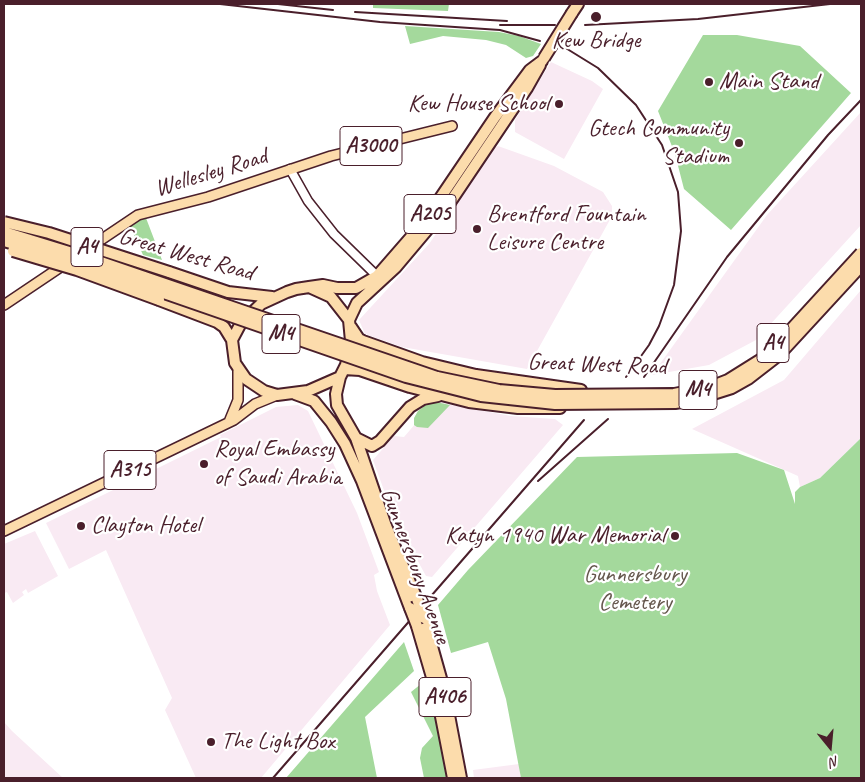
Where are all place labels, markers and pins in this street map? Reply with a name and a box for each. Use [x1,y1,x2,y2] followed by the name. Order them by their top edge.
[589,10,603,24] marker: Kew Bridge
[552,27,640,55] place label: Kew Bridge
[719,68,819,96] place label: Main Stand
[703,76,715,88] marker: Main Stand
[408,90,549,118] place label: Kew House School
[553,98,565,110] marker: Kew House School
[588,115,729,171] place label: Gtech Community Stadium
[733,137,745,149] marker: Gtech Community Stadium
[487,201,646,257] place label: Brentford Fountain Leisure Centre
[471,223,483,235] marker: Brentford Fountain Leisure Centre
[214,436,341,492] place label: Royal Embassy of Saudi Arabia
[198,458,210,470] marker: Royal Embassy of Saudi Arabia
[91,512,200,540] place label: Clayton Hotel
[75,520,87,532] marker: Clayton Hotel
[445,522,665,550] place label: Katyn 1940 War Memorial
[669,530,681,542] marker: Katyn 1940 War Memorial
[221,728,335,756] place label: The Light Box
[205,736,217,748] marker: The Light Box

